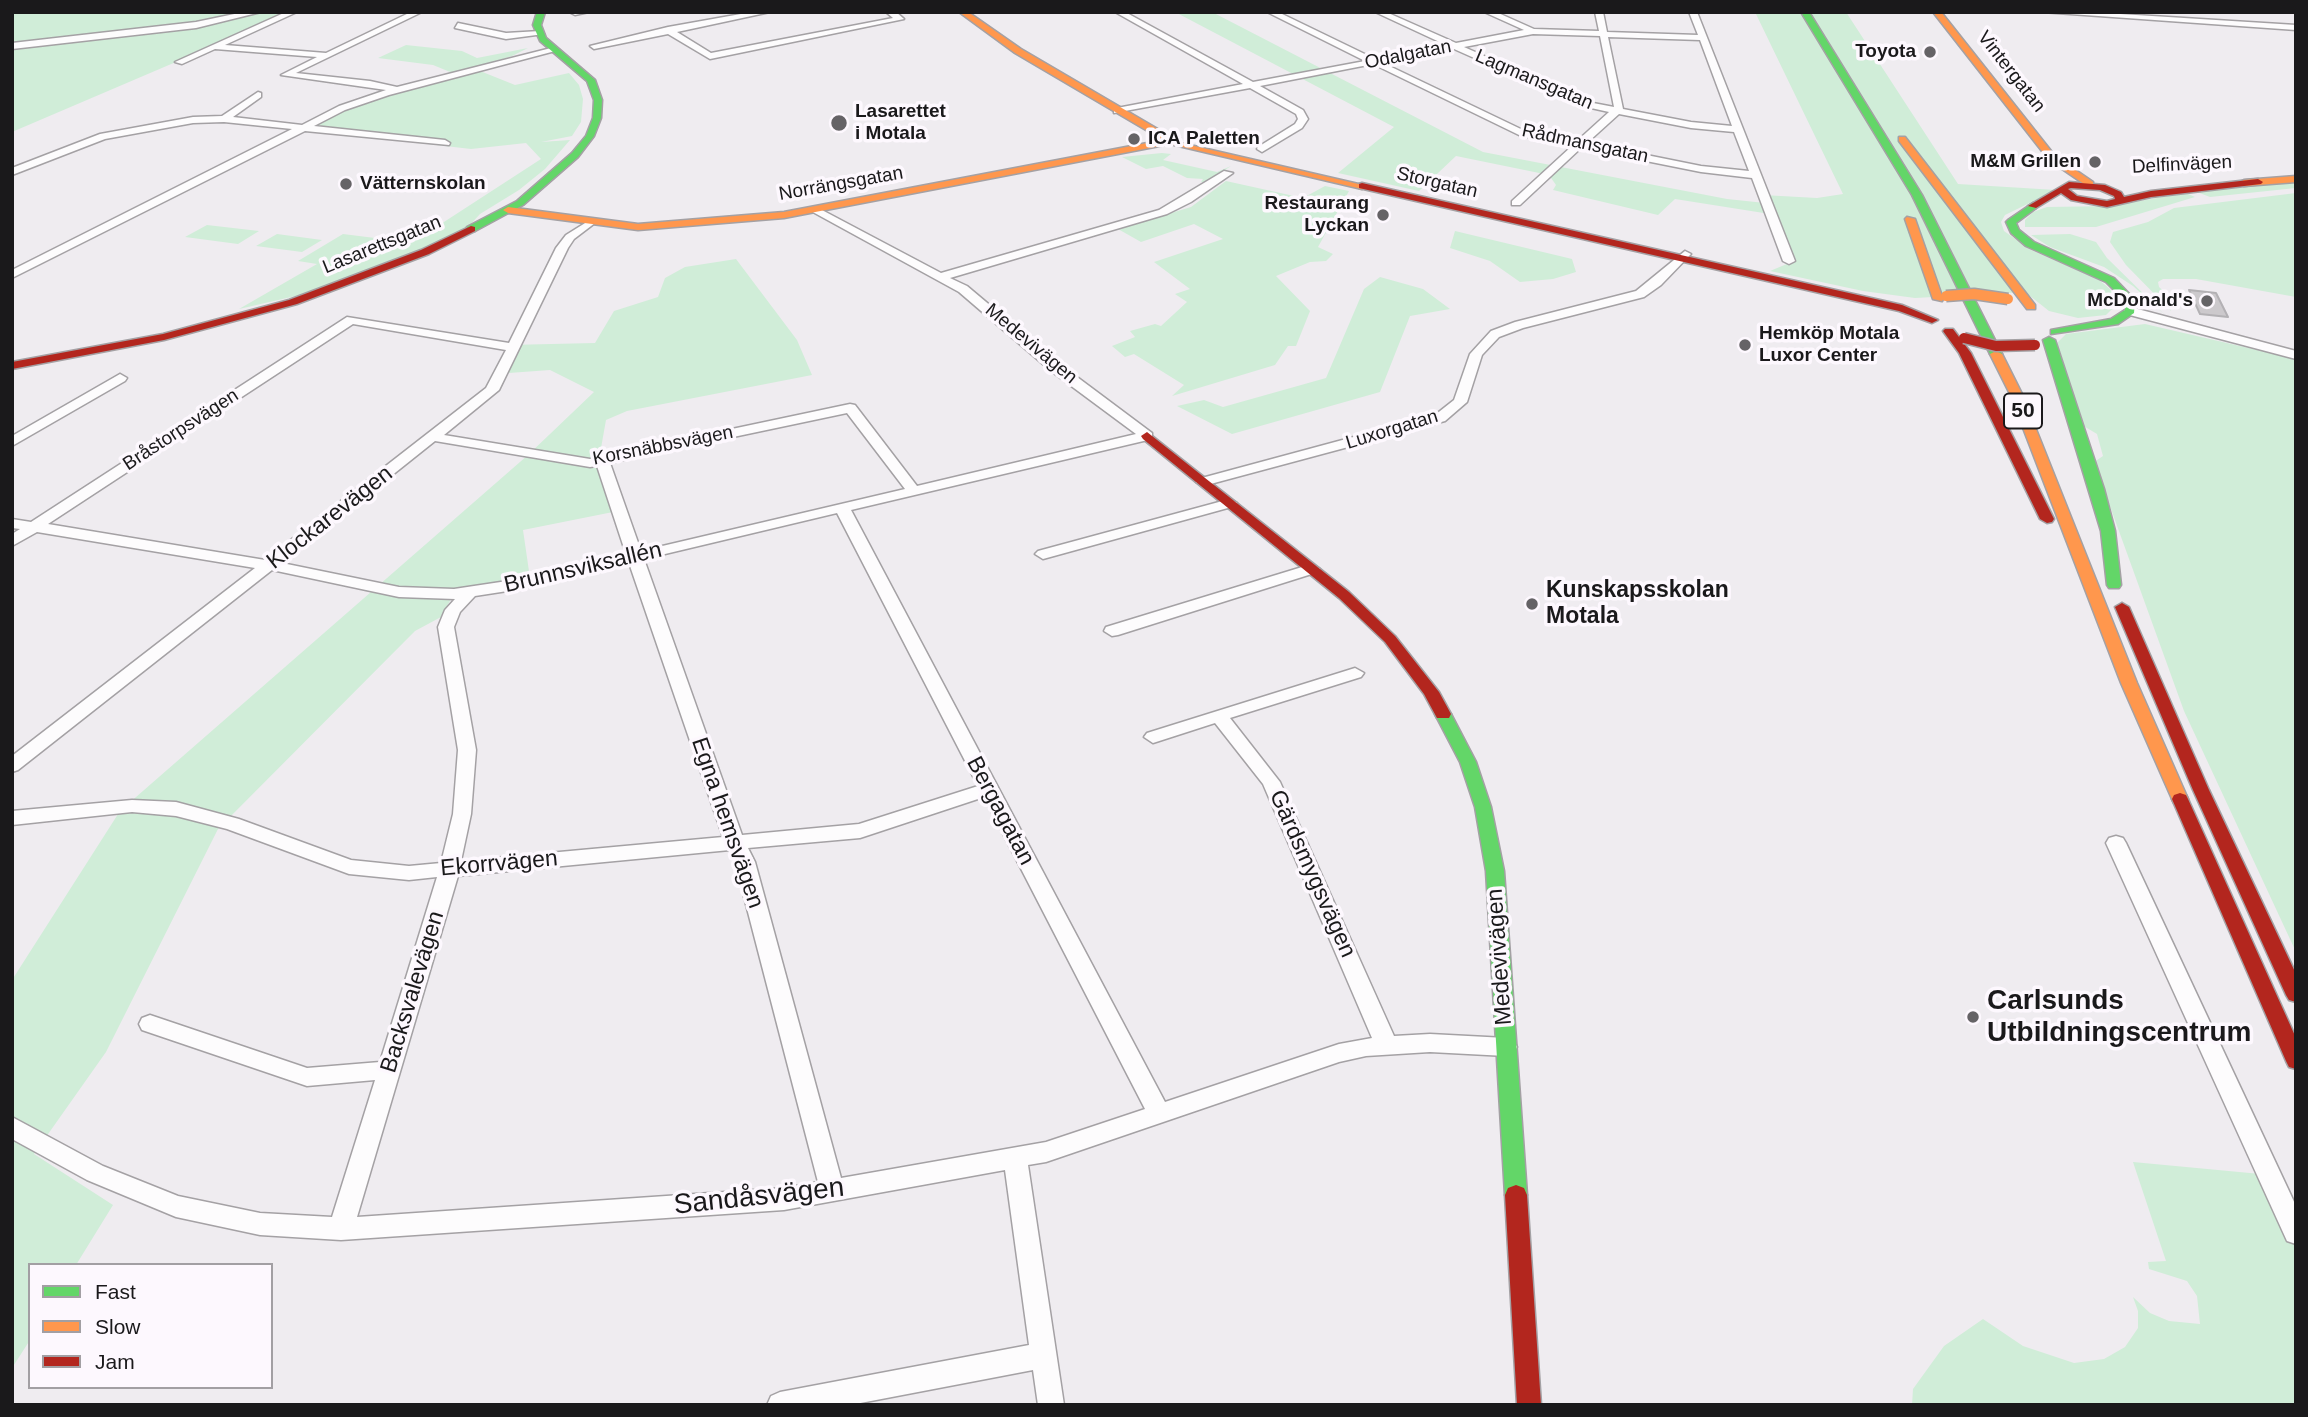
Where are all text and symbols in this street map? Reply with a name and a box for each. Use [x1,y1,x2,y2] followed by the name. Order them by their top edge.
[1972,27,2050,117] street label: Vintergatan
[1363,35,1453,75] street label: Odalgatan
[1855,41,1916,63] place label: Toyota
[1922,44,1938,60] marker: Toyota
[1472,45,1596,115] street label: Lagmansgatan
[855,101,946,145] place label: Lasarettet i Motala
[829,113,849,133] marker: Lasarettet i Motala
[1520,119,1650,169] street label: Rådmansgatan
[1148,128,1260,150] place label: ICA Paletten
[1126,131,1142,147] marker: ICA Paletten
[1970,151,2081,173] place label: M&M Grillen
[2131,151,2233,179] street label: Delfinvägen
[2087,154,2103,170] marker: M&M Grillen
[777,162,905,206] street label: Norrängsgatan
[1394,163,1480,203] street label: Storgatan
[360,173,486,195] place label: Vätternskolan
[338,176,354,192] marker: Vätternskolan
[1264,193,1369,237] place label: Restaurang Lyckan
[1375,207,1391,223] marker: Restaurang Lyckan
[319,211,445,279] street label: Lasarettsgatan
[2087,290,2193,312] place label: McDonald's
[2199,293,2215,309] marker: McDonald's
[980,299,1082,389] street label: Medevivägen
[1759,323,1899,367] place label: Hemköp Motala Luxor Center
[1737,337,1753,353] marker: Hemköp Motala Luxor Center
[119,384,243,476] street label: Bråstorpsvägen
[2004,394,2042,428] road number: 50
[1343,405,1441,455] street label: Luxorgatan
[591,421,735,471] street label: Korsnäbbsvägen
[262,460,398,576] street label: Klockarevägen
[501,536,665,600] street label: Brunnsviksallén
[1546,577,1729,631] place label: Kunskapsskolan Motala
[1524,596,1540,612] marker: Kunskapsskolan Motala
[685,734,769,912] street label: Egna hemsvägen
[960,752,1040,870] street label: Bergagatan
[1263,786,1361,962] street label: Gärdsmygsvägen
[439,845,559,883] street label: Ekorrvägen
[1481,888,1519,1026] street label: Medevivägen
[375,908,451,1076] street label: Backsvalevägen
[1987,984,2251,1050] place label: Carlsunds Utbildningscentrum
[1965,1009,1981,1025] marker: Carlsunds Utbildningscentrum
[672,1171,846,1223] street label: Sandåsvägen
[28,1263,273,1389] legend
[95,1280,136,1303] text: Fast
[95,1315,141,1338] text: Slow
[95,1350,135,1373] text: Jam

